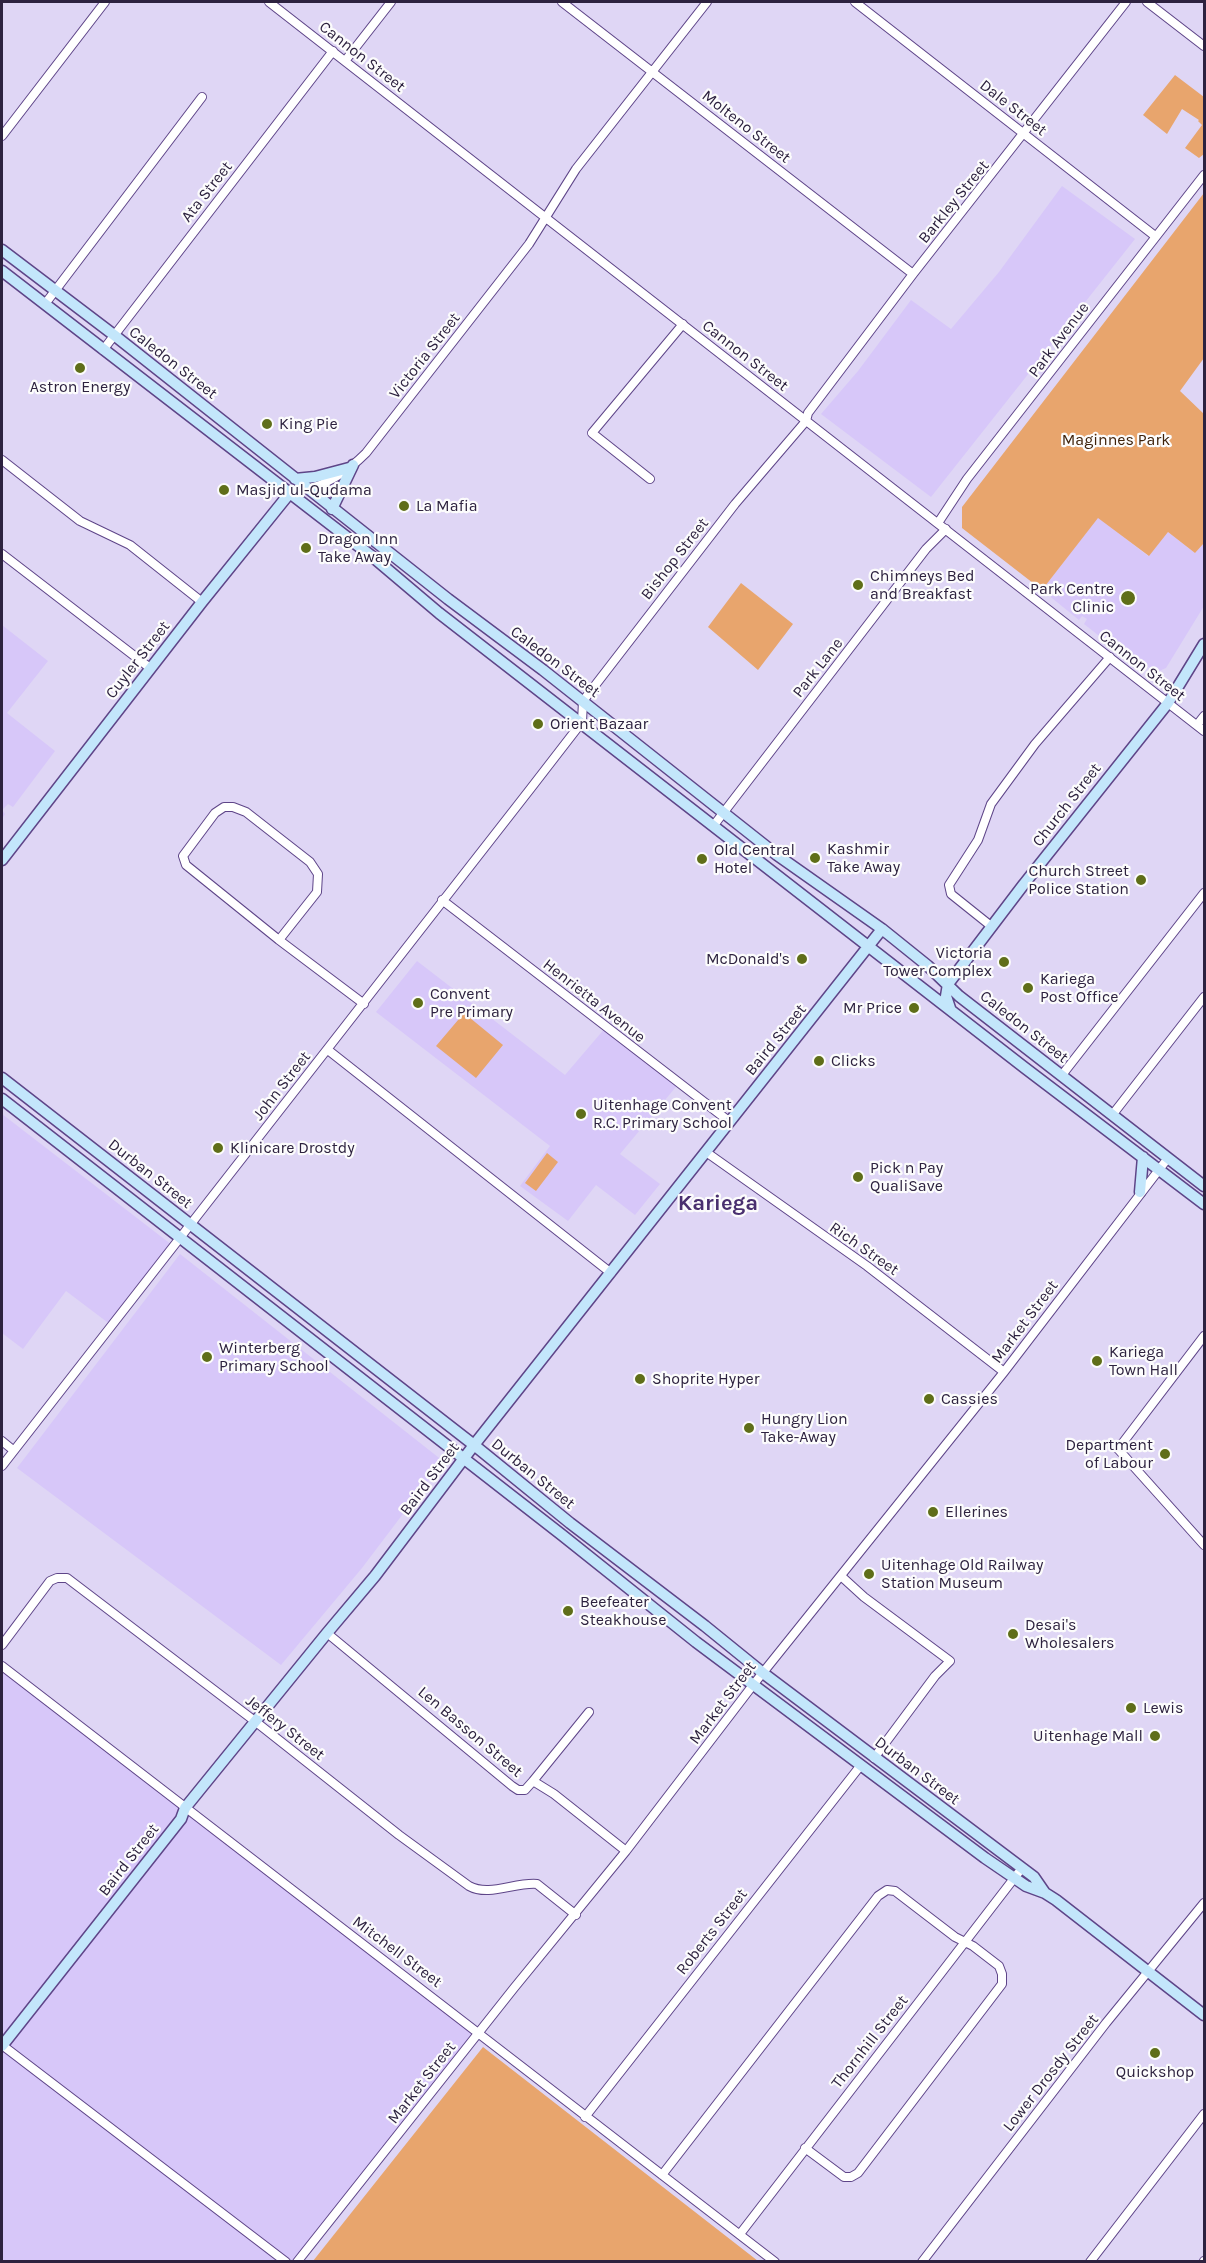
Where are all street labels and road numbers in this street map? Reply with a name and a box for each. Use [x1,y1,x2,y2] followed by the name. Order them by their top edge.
[315,17,409,97] street label: Cannon Street
[976,76,1050,140] street label: Dale Street
[698,86,794,168] street label: Molteno Street
[915,157,993,247] street label: Barkley Street
[177,158,237,226] street label: Ata Street
[1025,299,1093,381] street label: Park Avenue
[385,309,465,403] street label: Victoria Street
[698,316,792,396] street label: Cannon Street
[125,323,221,403] street label: Caledon Street
[637,514,713,604] street label: Bishop Street
[102,617,174,703] street label: Cuyler Street
[507,622,603,702] street label: Caledon Street
[1095,626,1189,706] street label: Cannon Street
[789,634,847,702] street label: Park Lane
[1028,759,1106,851] street label: Church Street
[539,955,649,1047] street label: Henrietta Avenue
[976,987,1072,1067] street label: Caledon Street
[741,1000,811,1080] street label: Baird Street
[249,1048,315,1124] street label: John Street
[104,1135,196,1213] street label: Durban Street
[826,1218,902,1280] street label: Rich Street
[988,1277,1062,1367] street label: Market Street
[487,1435,579,1513] street label: Durban Street
[396,1439,464,1519] street label: Baird Street
[686,1658,760,1748] street label: Market Street
[414,1683,526,1781] street label: Len Basson Street
[242,1691,328,1765] street label: Jeffery Street
[871,1733,963,1809] street label: Durban Street
[95,1820,163,1900] street label: Baird Street
[672,1885,752,1979] street label: Roberts Street
[348,1912,446,1992] street label: Mitchell Street
[828,1992,912,2092] street label: Thornhill Street
[999,2010,1103,2136] street label: Lower Drosdy Street
[384,2038,460,2128] street label: Market Street

